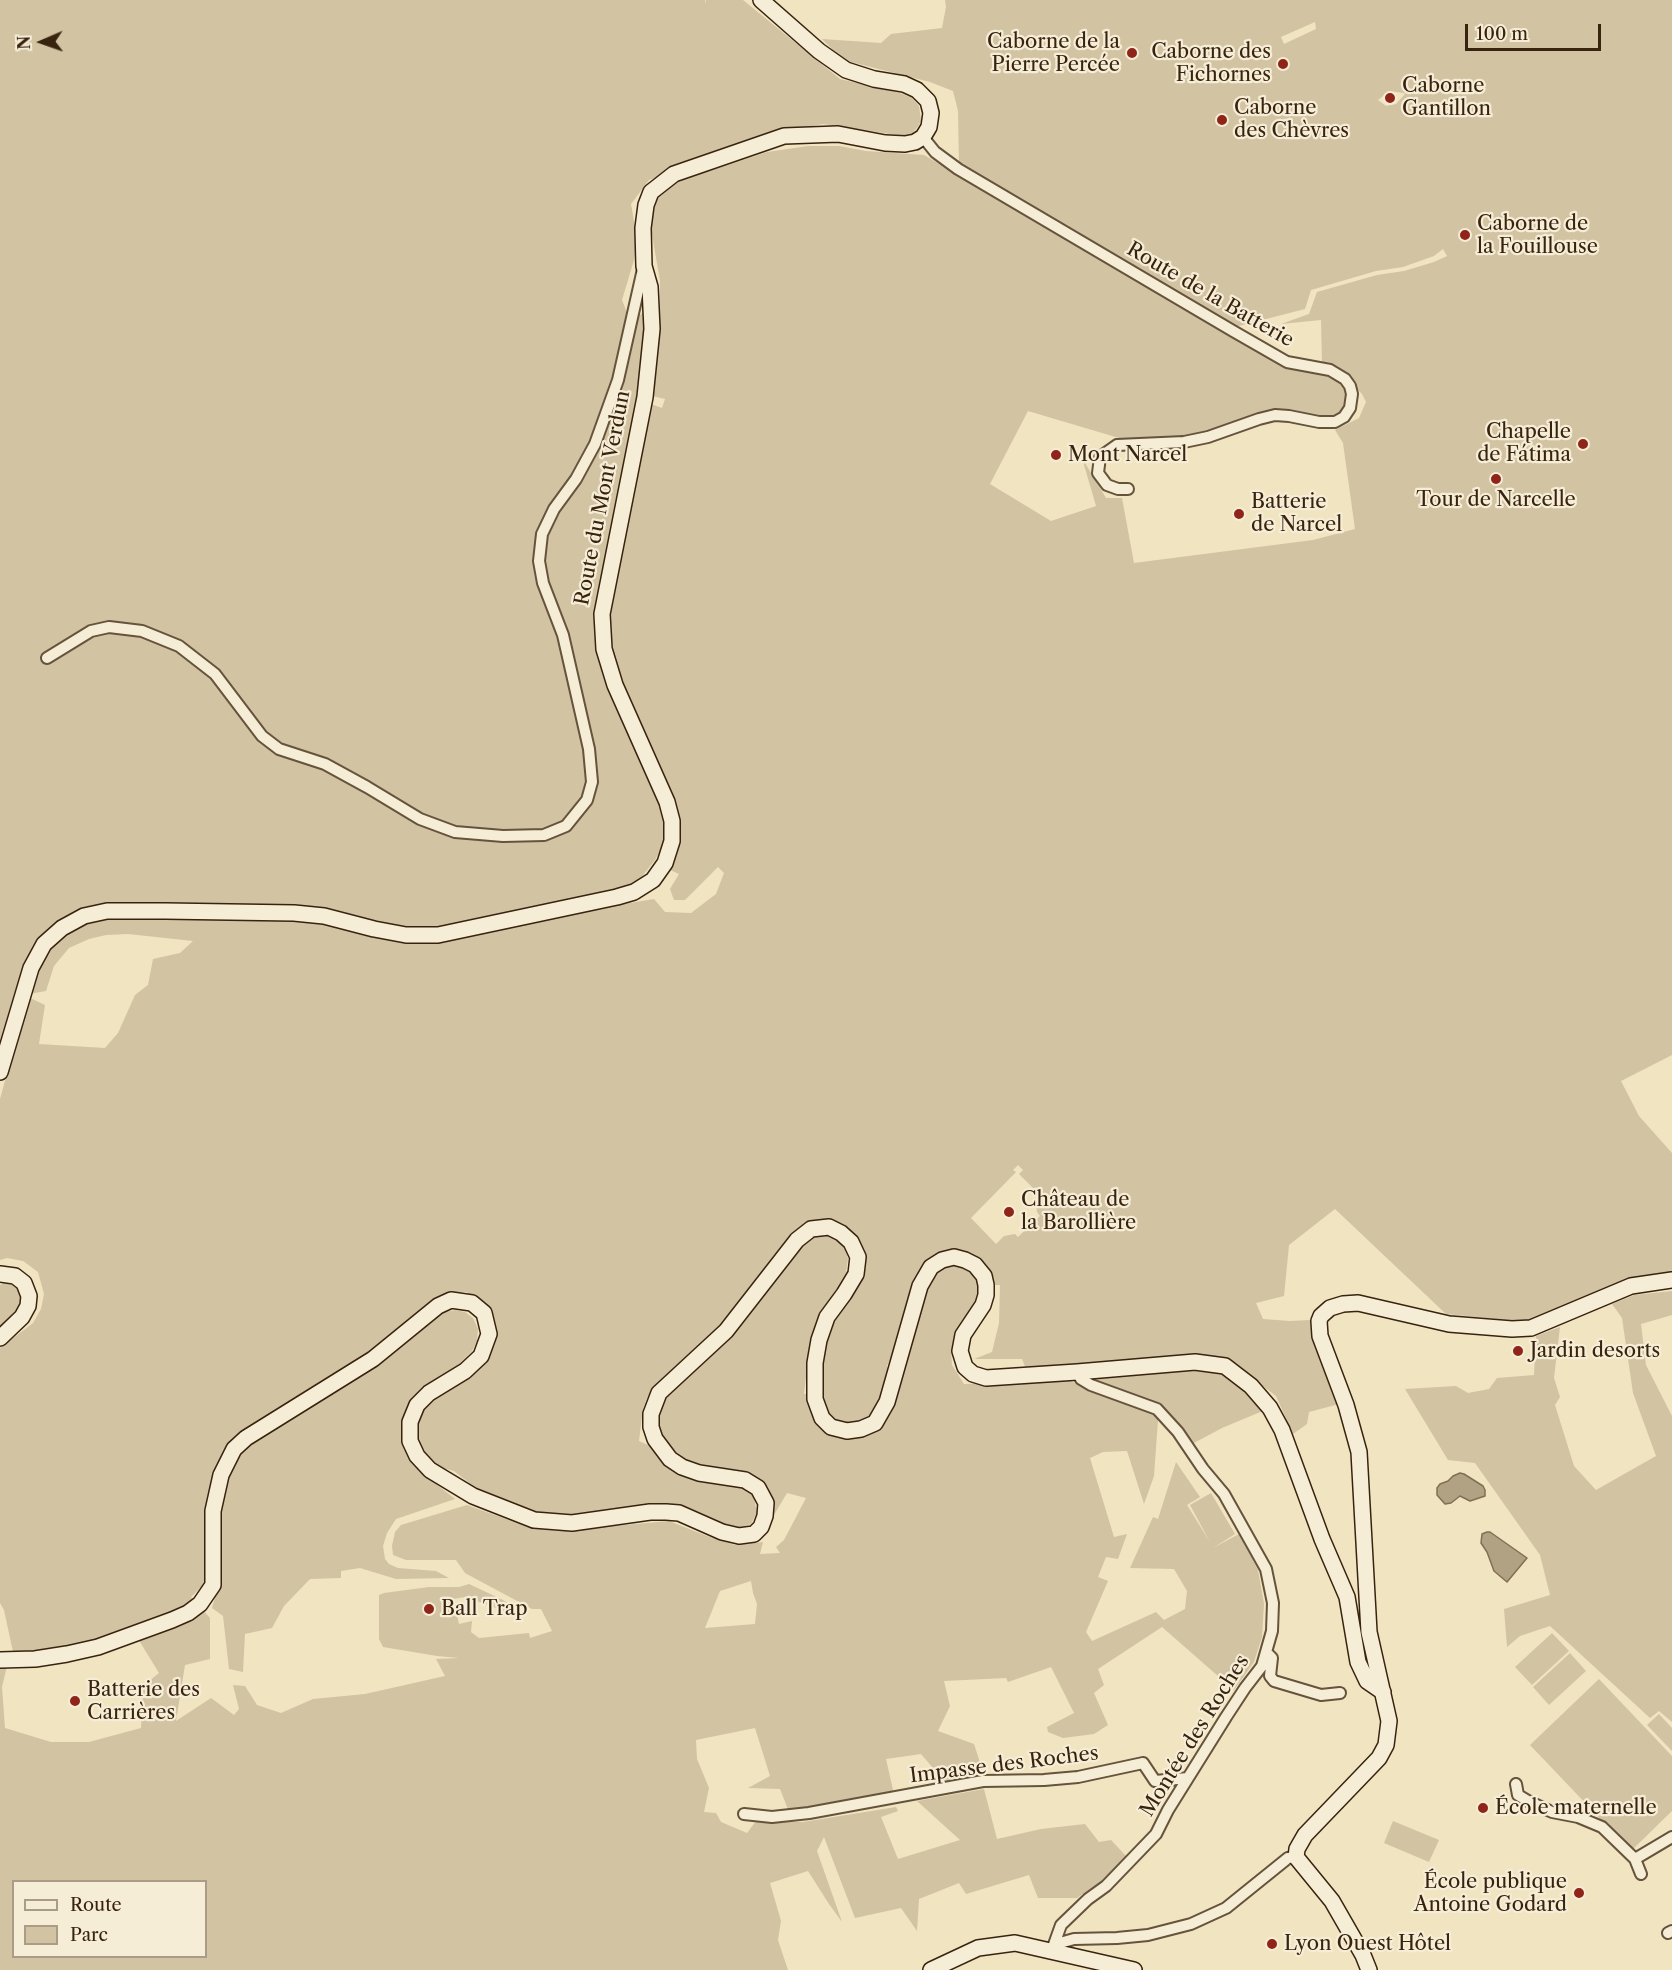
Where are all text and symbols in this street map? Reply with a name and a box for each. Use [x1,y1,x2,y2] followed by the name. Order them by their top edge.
[12,12,72,72] north arrow
[1468,12,1604,50] scale bar
[1476,23,1528,45] text: 100 m
[987,30,1120,77] place label: Caborne de la Pierre Percée
[14,35,34,50] text: N
[1151,40,1271,87] place label: Caborne des Fichornes
[1125,46,1139,60] marker: Caborne de la Pierre Percée
[1276,57,1290,71] marker: Caborne des Fichornes
[1402,74,1491,121] place label: Caborne Gantillon
[1383,91,1397,105] marker: Caborne Gantillon
[1234,96,1349,143] place label: Caborne des Chèvres
[1215,113,1229,127] marker: Caborne des Chèvres
[1477,212,1598,259] place label: Caborne de la Fouillouse
[1458,228,1472,242] marker: Caborne de la Fouillouse
[1122,237,1298,353] street label: Route de la Batterie
[570,389,636,607] street label: Route du Mont Verdun
[1477,420,1571,467] place label: Chapelle de Fátima
[1576,437,1590,451] marker: Chapelle de Fátima
[1068,443,1187,467] place label: Mont Narcel
[1049,448,1063,462] marker: Mont Narcel
[1489,472,1503,486] marker: Tour de Narcelle
[1416,488,1576,512] place label: Tour de Narcelle
[1251,490,1342,537] place label: Batterie de Narcel
[1232,507,1246,521] marker: Batterie de Narcel
[1021,1188,1136,1235] place label: Château de la Barollière
[1002,1205,1016,1219] marker: Château de la Barollière
[1530,1339,1660,1363] place label: Jardin desorts
[1511,1344,1525,1358] marker: Jardin desorts
[441,1597,528,1621] place label: Ball Trap
[422,1602,436,1616] marker: Ball Trap
[1135,1651,1255,1821] street label: Montée des Roches
[87,1678,200,1725] place label: Batterie des Carrières
[68,1694,82,1708] marker: Batterie des Carrières
[908,1742,1100,1788] street label: Impasse des Roches
[1495,1796,1657,1820] place label: École maternelle
[1476,1801,1490,1815] marker: École maternelle
[1414,1870,1567,1917] place label: École publique Antoine Godard
[12,1880,207,1958] legend
[1572,1886,1586,1900] marker: École publique Antoine Godard
[70,1894,122,1916] text: Route
[70,1924,108,1946] text: Parc
[1284,1932,1451,1956] place label: Lyon Ouest Hôtel
[1265,1937,1279,1951] marker: Lyon Ouest Hôtel

